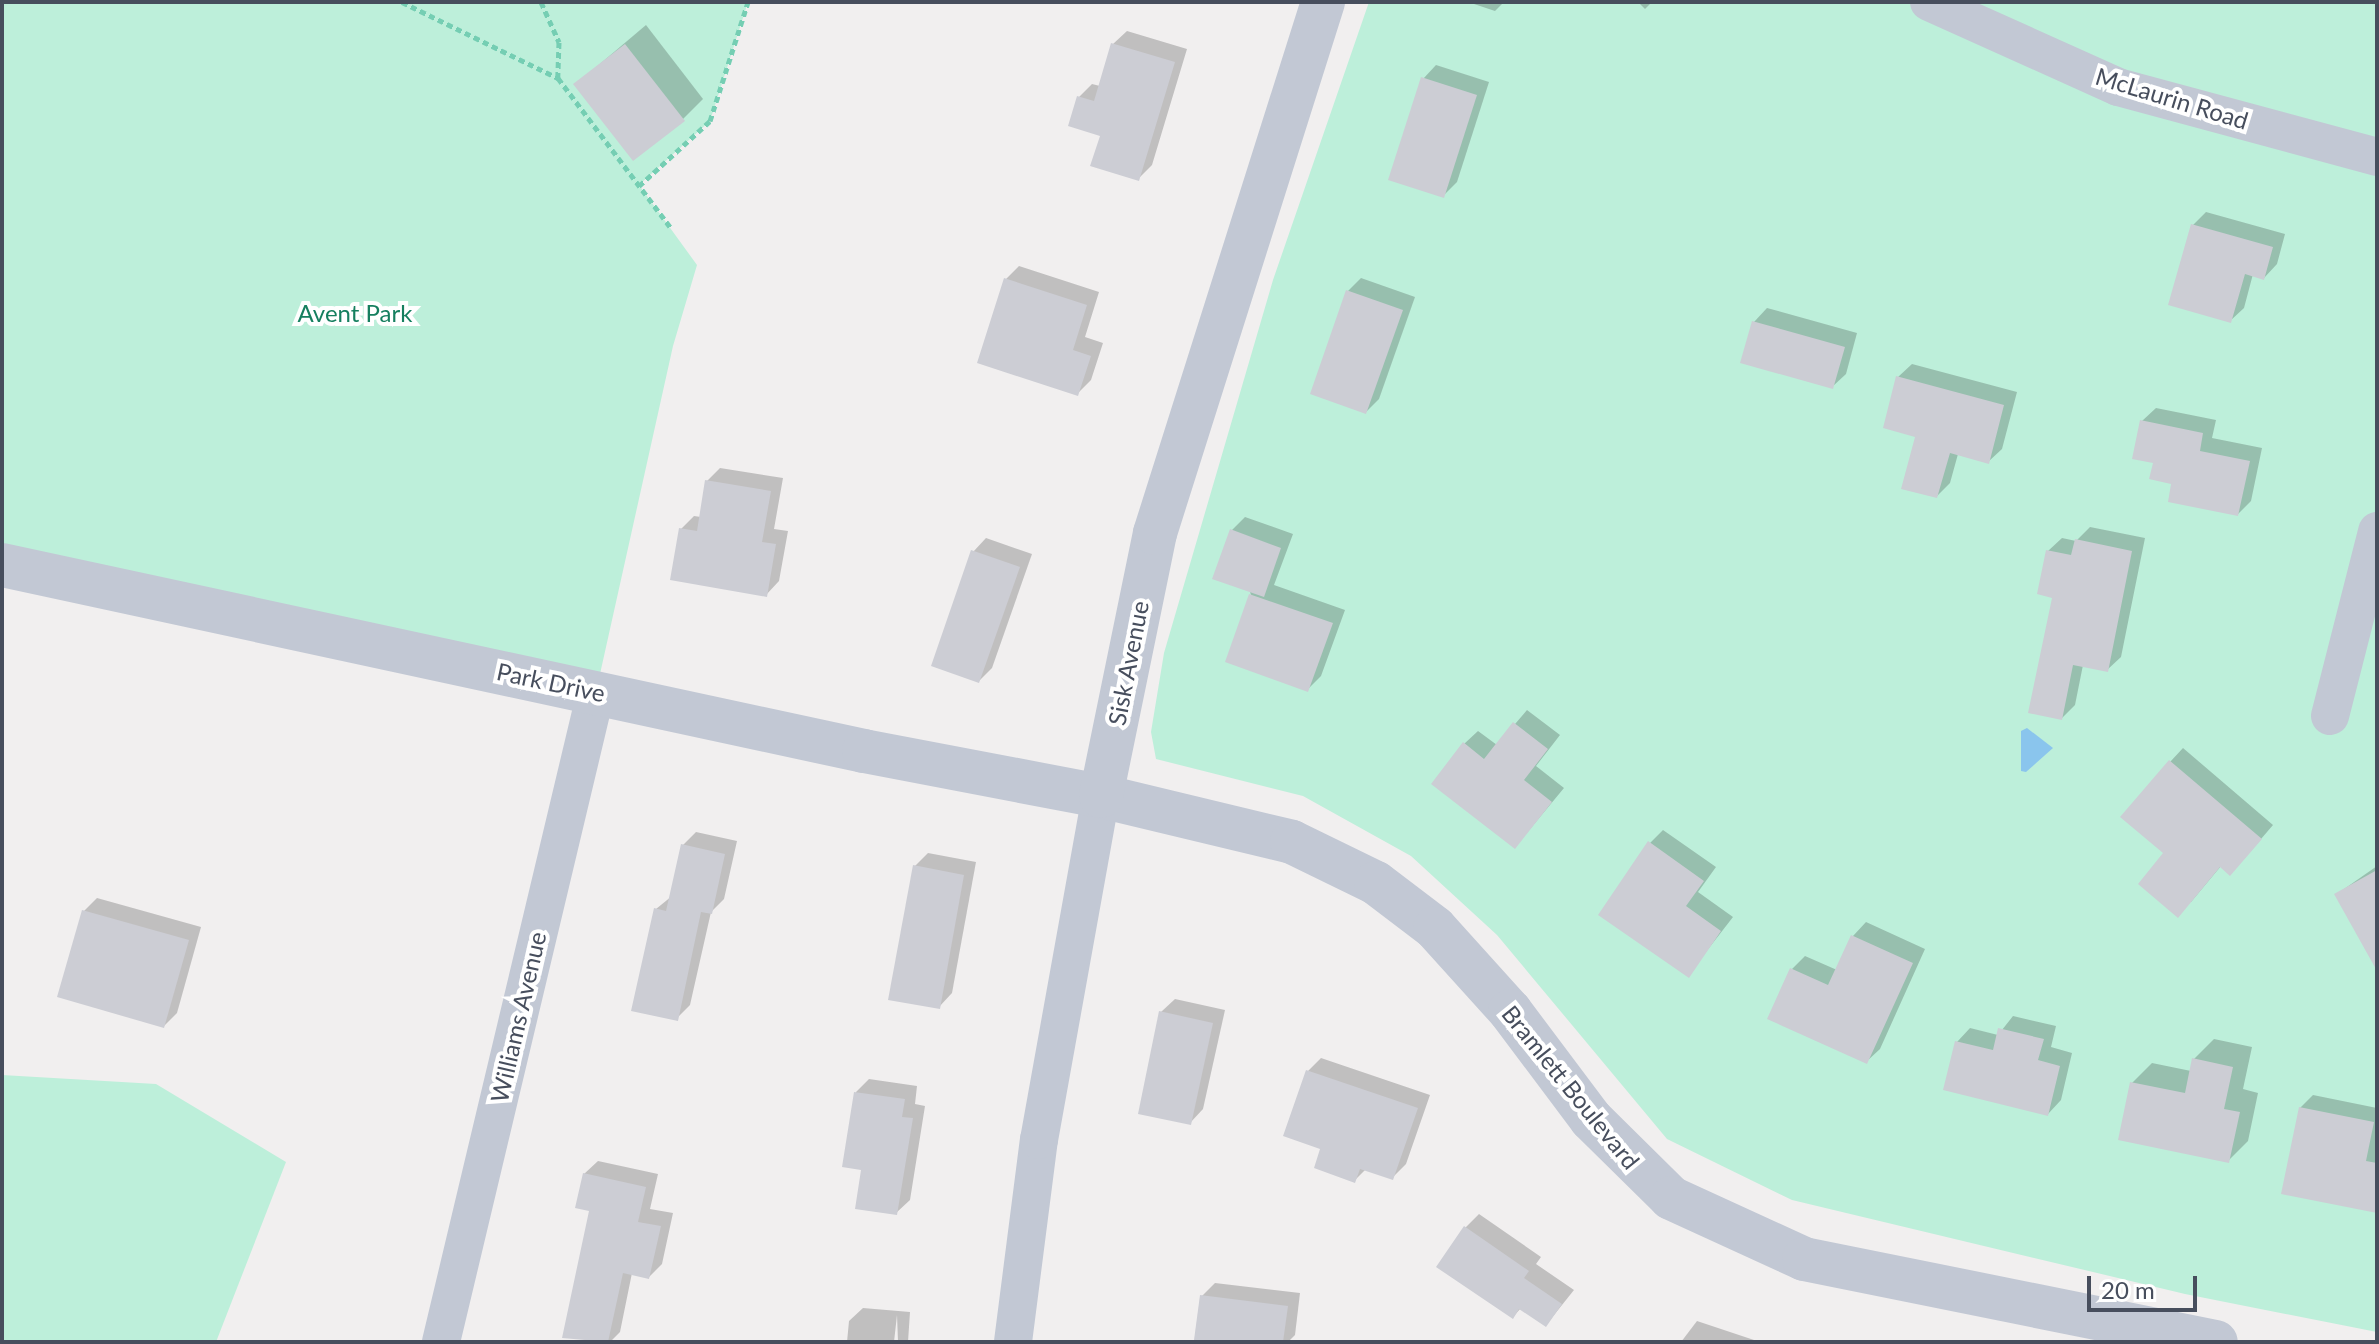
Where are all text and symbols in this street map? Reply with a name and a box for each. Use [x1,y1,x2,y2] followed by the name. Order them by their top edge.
[2092,61,2252,135] street label: McLaurin Road
[298,299,412,327] park label: Avent Park
[1102,598,1154,728] street label: Sisk Avenue
[494,656,608,708] street label: Park Drive
[484,928,552,1106] street label: Williams Avenue
[1496,999,1646,1175] street label: Bramlett Boulevard
[2091,1260,2201,1310] scale bar
[2101,1275,2155,1304] text: 20 m

